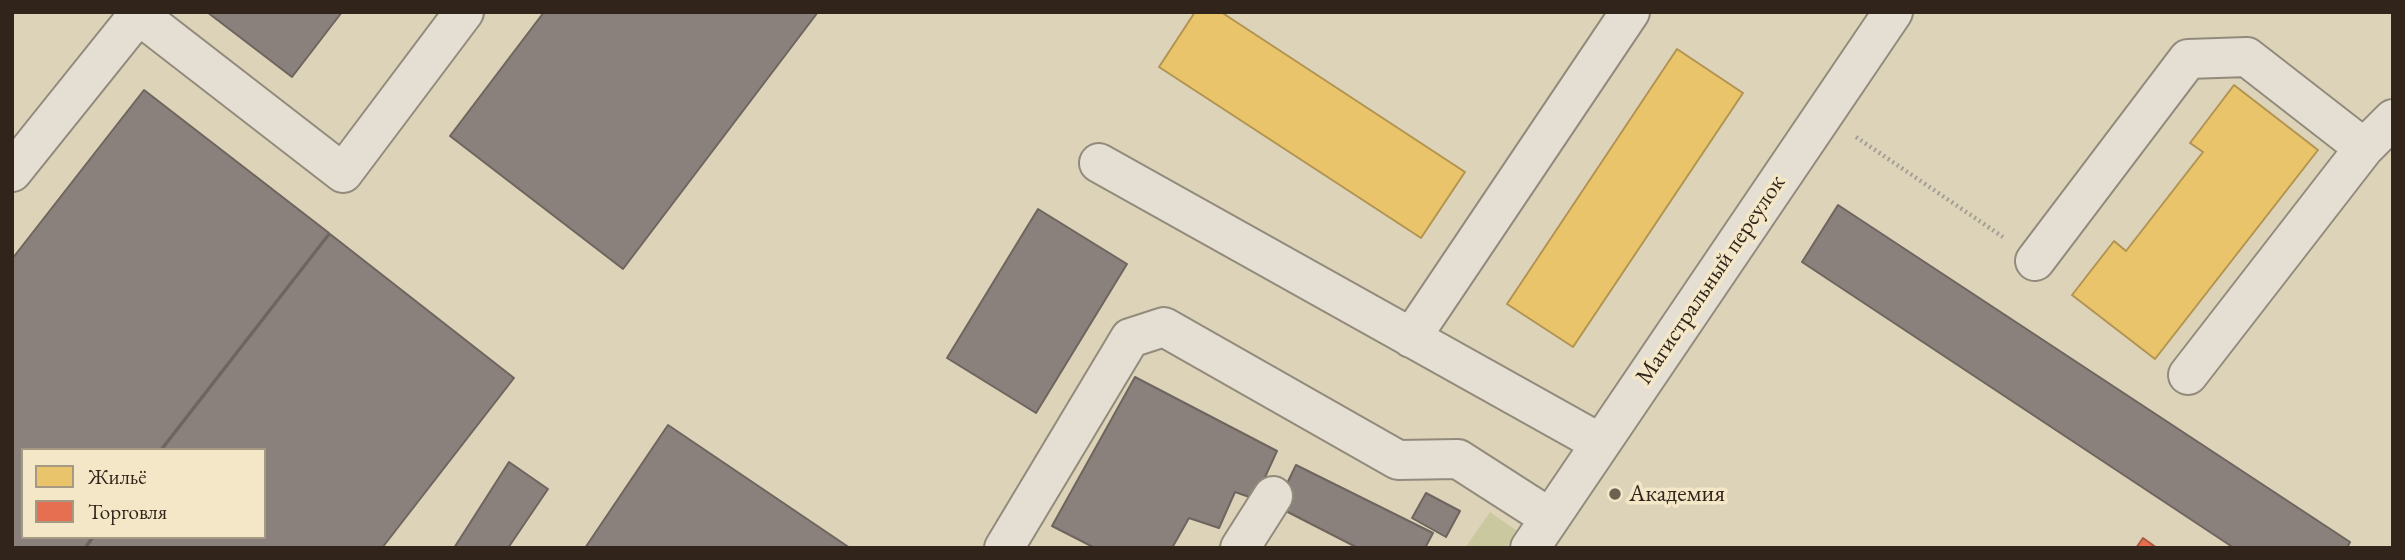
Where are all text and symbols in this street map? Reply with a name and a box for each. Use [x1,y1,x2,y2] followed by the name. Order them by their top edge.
[1630,170,1792,390] street label: Магистральный переулок
[21,448,266,539] legend
[88,463,147,490] text: Жильё
[1629,480,1725,508] place label: Академия
[1607,486,1623,502] marker: Академия
[88,498,167,525] text: Торговля

